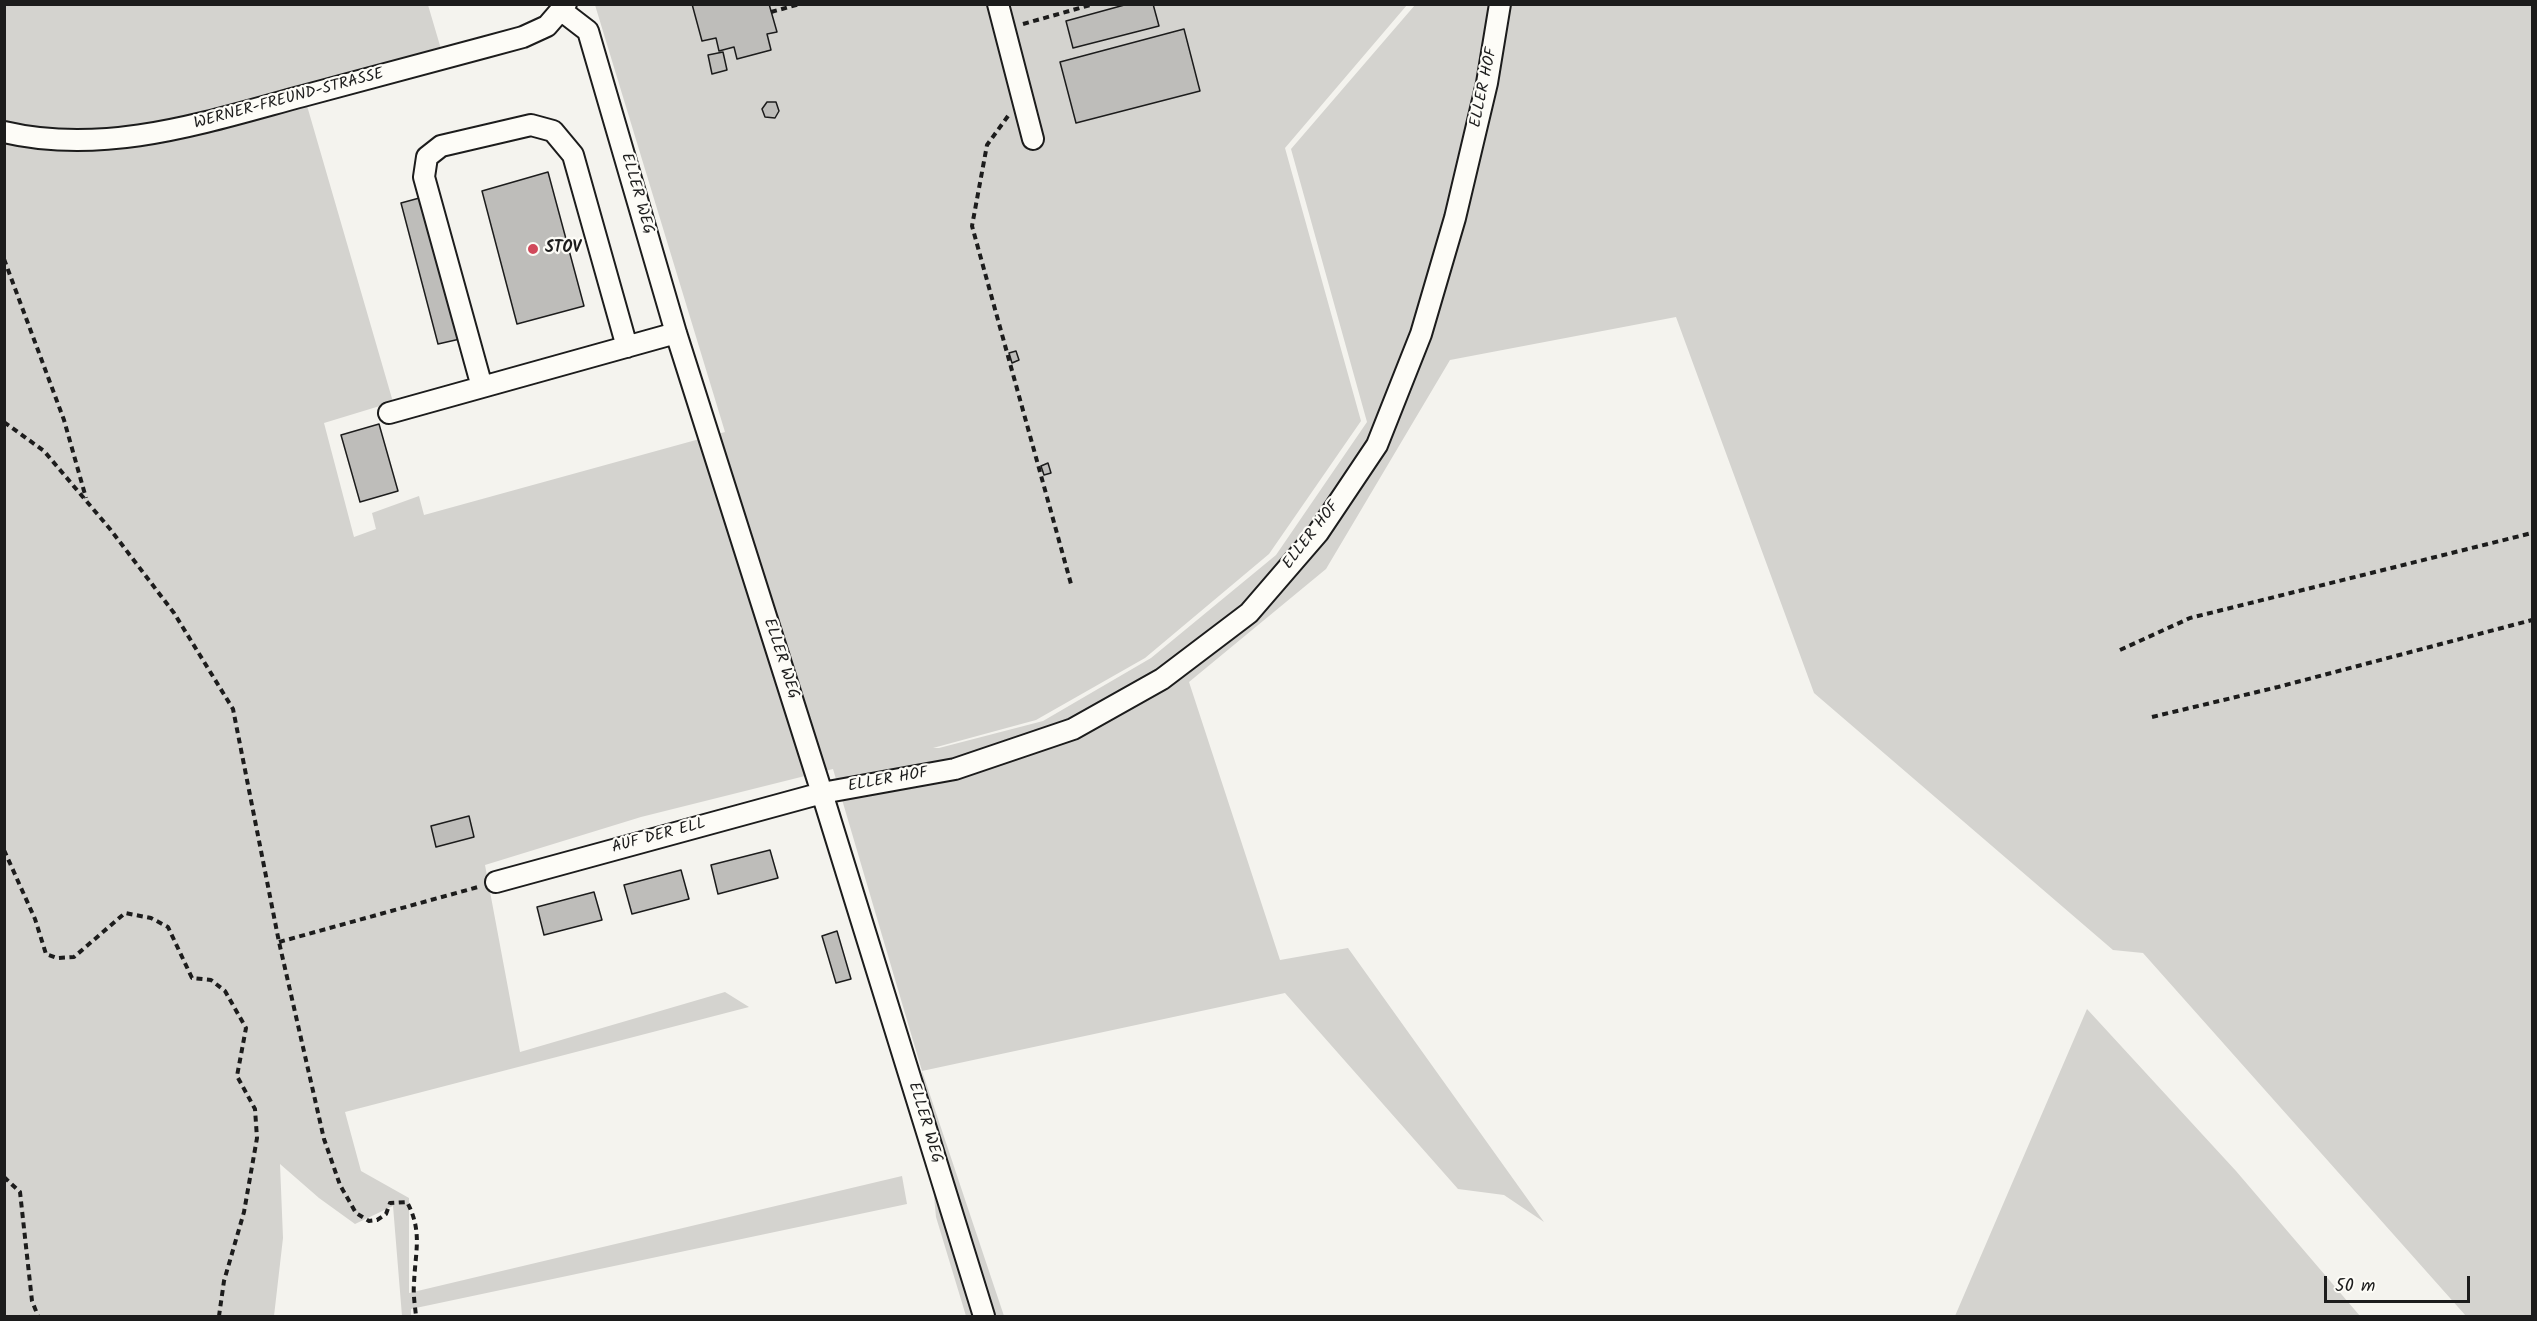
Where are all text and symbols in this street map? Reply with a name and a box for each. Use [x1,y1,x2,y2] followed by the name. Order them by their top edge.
[1467,46,1503,130] street label: ELLER HOF
[192,65,386,135] street label: WERNER-FREUND-STRASSE
[615,151,657,237] street label: ELLER WEG
[545,239,581,259] place label: STOV
[526,242,540,256] marker: STOV
[1280,498,1344,574] street label: ELLER HOF
[758,616,802,702] street label: ELLER WEG
[847,765,929,797] street label: ELLER HOF
[610,815,708,859] street label: AUF DER ELL
[903,1080,945,1166] street label: ELLER WEG
[2327,1264,2472,1302] scale bar
[2335,1272,2375,1301] text: 50 m

